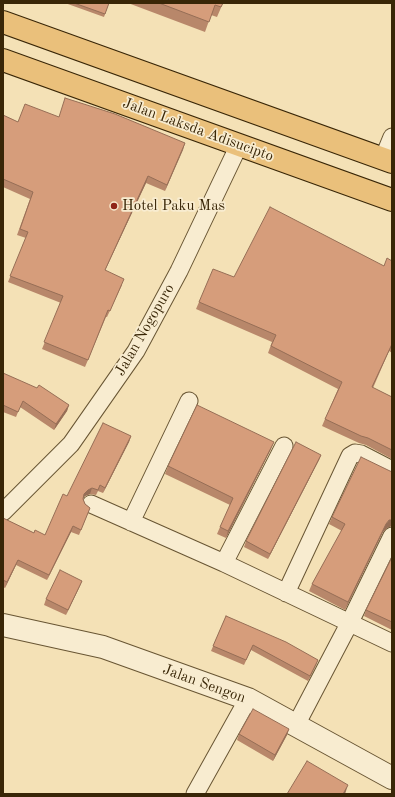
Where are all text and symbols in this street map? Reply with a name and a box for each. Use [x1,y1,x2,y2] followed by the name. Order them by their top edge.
[120,94,276,166] street label: Jalan Laksda Adisucipto
[122,197,225,215] place label: Hotel Paku Mas
[109,201,119,211] marker: Hotel Paku Mas
[111,281,179,379] street label: Jalan Nogopuro
[160,661,248,707] street label: Jalan Sengon

